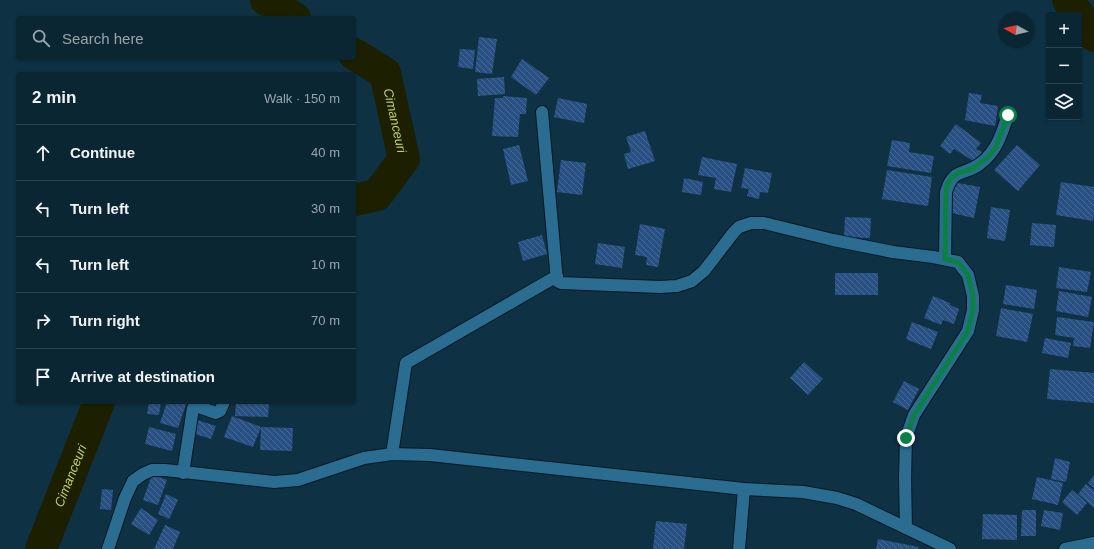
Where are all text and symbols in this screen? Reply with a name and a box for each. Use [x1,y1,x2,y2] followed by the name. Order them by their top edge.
[998,12,1034,48] north arrow
[1046,12,1082,120] map controls
[1046,12,1082,48] button: +
[16,16,356,60] search box
[30,27,52,49] icon: search
[62,30,144,47] text: Search here
[1046,48,1082,84] button: −
[1046,84,1082,120] button: layers
[381,87,410,155] water label: Cimanceuri
[32,88,76,107] text: 2 min
[264,91,340,106] text: Walk · 150 m
[999,106,1017,124] route start
[32,142,54,164] icon: ahead
[70,144,135,161] text: Continue
[311,145,340,160] text: 40 m
[32,198,54,220] icon: left
[70,200,129,217] text: Turn left
[311,201,340,216] text: 30 m
[32,254,54,276] icon: left
[70,256,129,273] text: Turn left
[311,257,340,272] text: 10 m
[32,310,54,332] icon: right
[70,312,140,329] text: Turn right
[311,313,340,328] text: 70 m
[32,366,54,388] icon: arrive
[70,368,215,385] text: Arrive at destination
[897,429,915,447] route end
[51,441,89,509] water label: Cimanceuri

